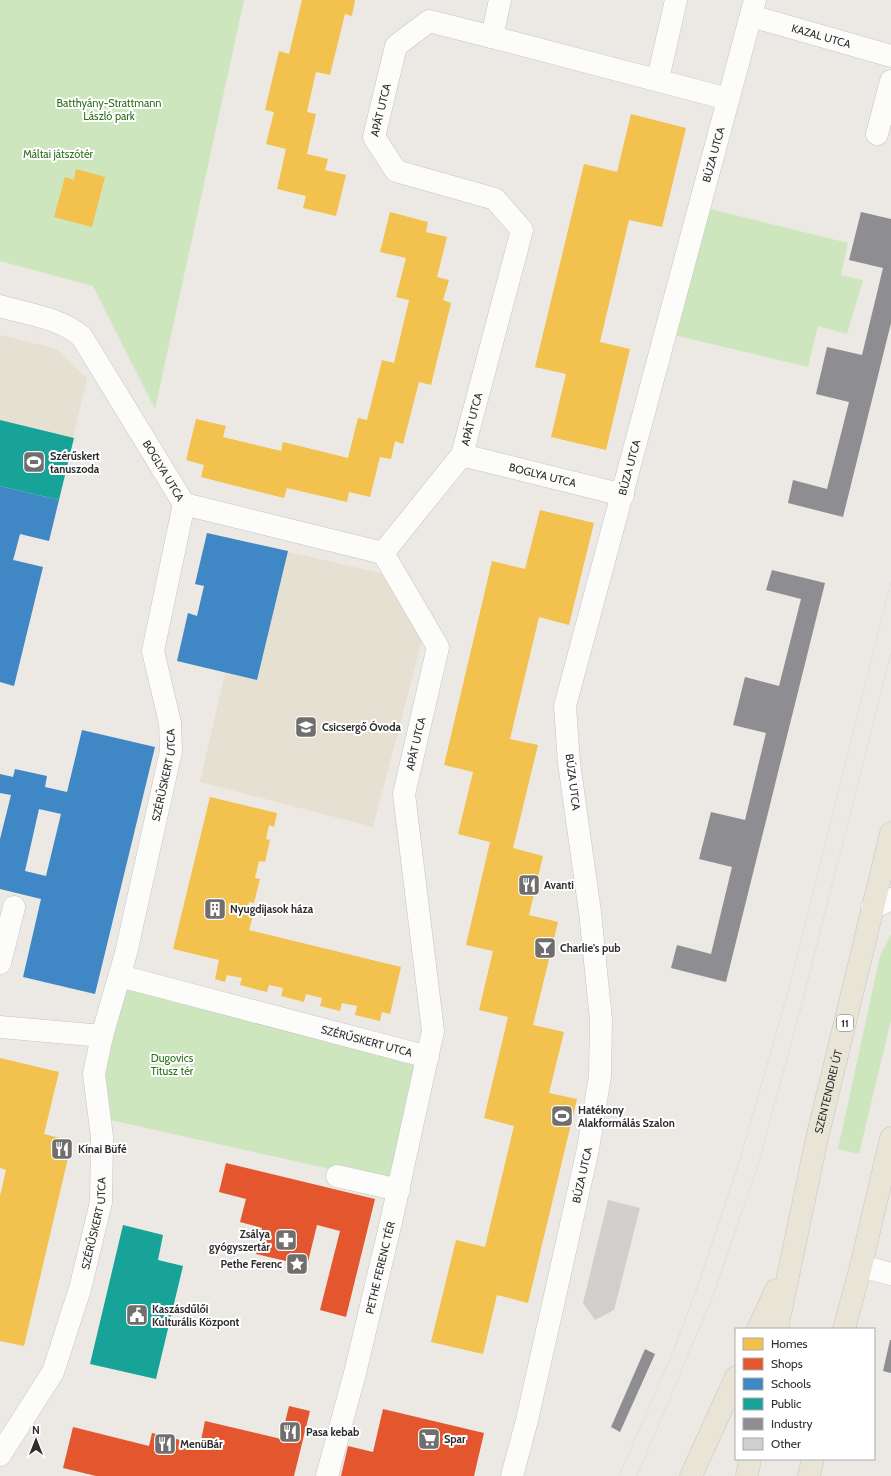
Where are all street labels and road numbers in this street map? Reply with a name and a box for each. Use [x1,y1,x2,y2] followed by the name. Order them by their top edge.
[790,21,853,51] street label: KAZAL UTCA
[367,82,394,138] street label: APÁT UTCA
[699,125,728,184] street label: BÚZA UTCA
[458,391,485,447] street label: APÁT UTCA
[140,438,188,504] street label: BOGLYA UTCA
[615,438,643,497] street label: BÚZA UTCA
[507,460,578,490] street label: BOGLYA UTCA
[403,715,429,772] street label: APÁT UTCA
[149,729,178,823] street label: SZÉRŰSKERT UTCA
[563,753,583,811] street label: BÚZA UTCA
[837,1015,853,1031] road number: 11
[319,1022,414,1060] street label: SZÉRŰSKERT UTCA
[811,1048,845,1135] street label: SZENTENDREI ÚT
[569,1146,595,1204] street label: BÚZA UTCA
[78,1177,108,1271] street label: SZÉRŰSKERT UTCA
[362,1220,398,1315] street label: PETHE FERENC TÉR

